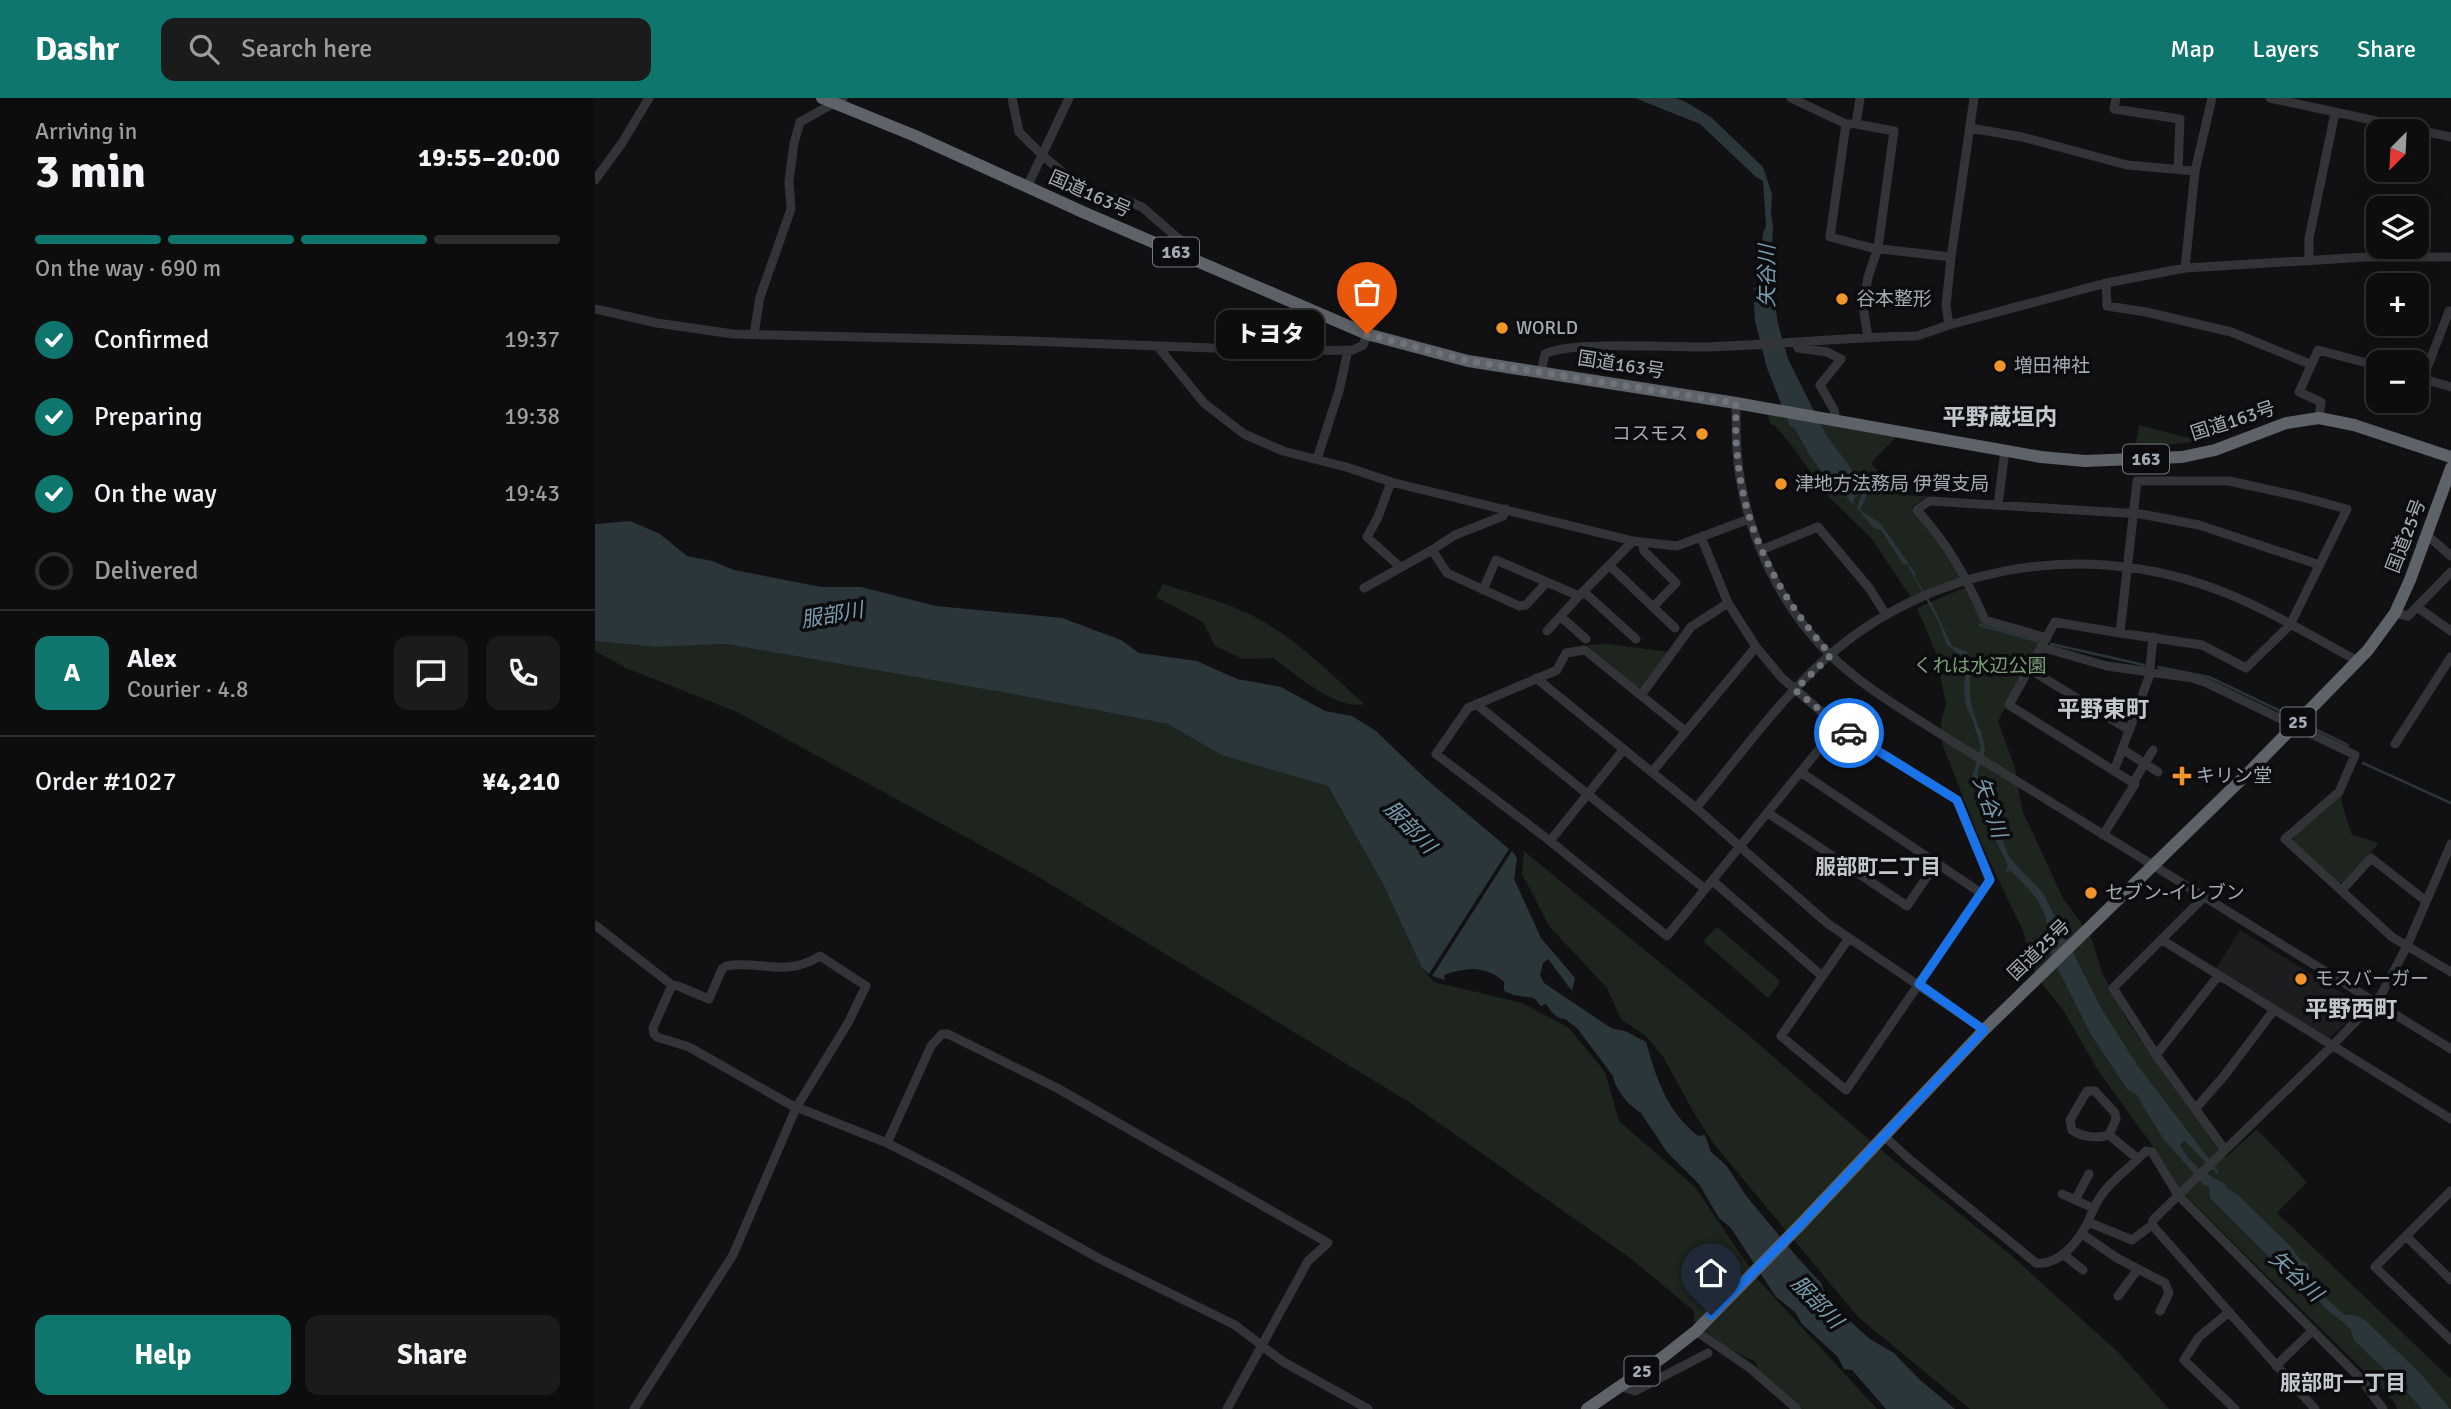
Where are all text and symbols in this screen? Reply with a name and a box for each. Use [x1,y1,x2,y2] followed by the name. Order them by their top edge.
[161,18,651,81] search box
[35,29,119,70] text: Dashr
[185,30,223,68] icon: search
[241,33,372,65] text: Search here
[2170,34,2215,64] text: Map
[2253,34,2319,64] text: Layers
[2357,34,2416,64] text: Share
[35,117,137,146] text: Arriving in
[2366,119,2429,182] north arrow
[2366,119,2429,413] map controls
[418,142,560,174] text: 19:55–20:00
[35,144,146,200] text: 3 min
[1045,165,1135,223] street label: 国道163号
[2366,196,2429,259] button: layers
[1153,238,1199,266] road number: 163
[1754,243,1780,308] water label: 矢谷川
[35,254,221,283] text: On the way · 690 m
[1337,262,1397,334] pin
[1348,273,1386,311] icon: bag
[2366,273,2429,336] button: +
[1856,287,1932,311] place label: 谷本整形
[1834,291,1850,307] marker: 谷本整形
[1217,310,1325,358] callout: トヨタ
[1516,316,1578,340] place label: WORLD
[1236,320,1305,349] text: トヨタ
[1494,320,1510,336] marker: WORLD
[35,321,73,359] icon: check
[94,324,209,356] text: Confirmed
[504,325,560,354] text: 19:37
[1576,346,1666,384] street label: 国道163号
[2366,350,2429,413] button: −
[2014,354,2090,378] place label: 増田神社
[1992,358,2008,374] marker: 増田神社
[2188,396,2278,446] street label: 国道163号
[35,398,73,436] icon: check
[94,401,202,433] text: Preparing
[504,402,560,431] text: 19:38
[1943,403,2058,432] district label: 平野蔵垣内
[1612,422,1688,446] place label: コスモス
[1694,426,1710,442] marker: コスモス
[2123,444,2169,474] road number: 163
[1795,472,1989,496] place label: 津地方法務局 伊賀支局
[35,475,73,513] icon: check
[1773,476,1789,492] marker: 津地方法務局 伊賀支局
[94,478,217,510] text: On the way
[504,479,560,508] text: 19:43
[2381,496,2431,576] street label: 国道25号
[94,555,199,587] text: Delivered
[799,596,867,633] water label: 服部川
[394,636,468,710] button: chat
[486,636,560,710] button: phone
[127,643,177,675] text: Alex
[1913,654,2047,678] park label: くれは水辺公園
[64,657,80,689] text: A
[127,675,248,704] text: Courier · 4.8
[2057,695,2149,724] district label: 平野東町
[1814,698,1884,768] courier
[2281,708,2315,736] road number: 25
[1830,714,1868,752] icon: car
[2196,764,2272,788] place label: キリン堂
[35,766,176,798] text: Order #1027
[482,766,560,798] text: ¥4,210
[2174,768,2190,784] marker: キリン堂
[1967,773,2013,843] water label: 矢谷川
[1379,795,1443,860] water label: 服部川
[1815,854,1941,880] district label: 服部町二丁目
[2105,881,2245,905] place label: セブン-イレブン
[2083,885,2099,901] marker: セブン-イレブン
[2003,914,2075,986] street label: 国道25号
[2315,967,2429,991] place label: モスバーガー
[2293,971,2309,987] marker: モスバーガー
[2305,995,2397,1024] district label: 平野西町
[1681,1243,1741,1315] pin
[2264,1245,2330,1308] water label: 矢谷川
[1692,1254,1730,1292] icon: home
[1786,1270,1850,1335] water label: 服部川
[35,1315,291,1395] button: Help
[305,1315,560,1395] button: Share
[1625,1356,1659,1386] road number: 25
[2280,1370,2406,1396] district label: 服部町一丁目

